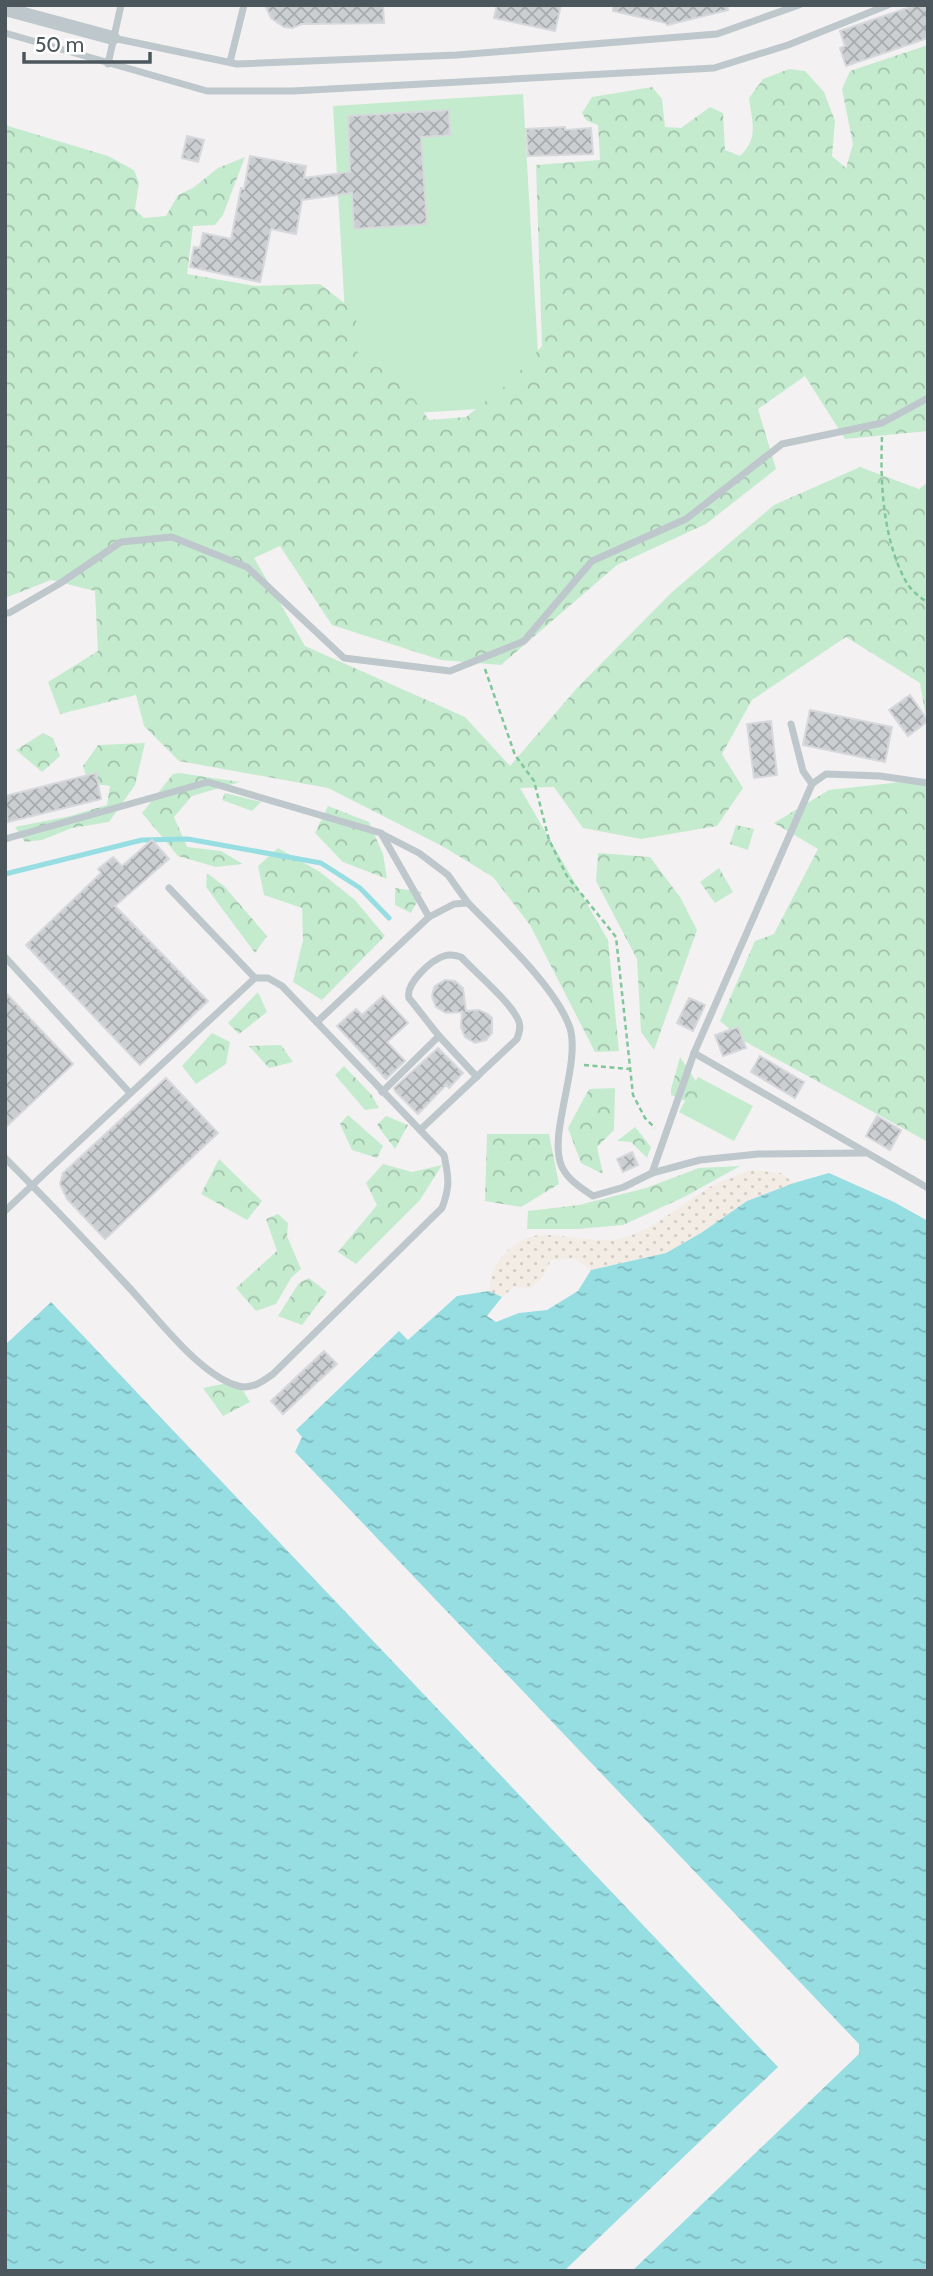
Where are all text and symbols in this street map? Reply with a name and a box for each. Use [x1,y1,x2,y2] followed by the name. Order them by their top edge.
[24,21,150,65] scale bar
[35,32,84,57] text: 50 m

